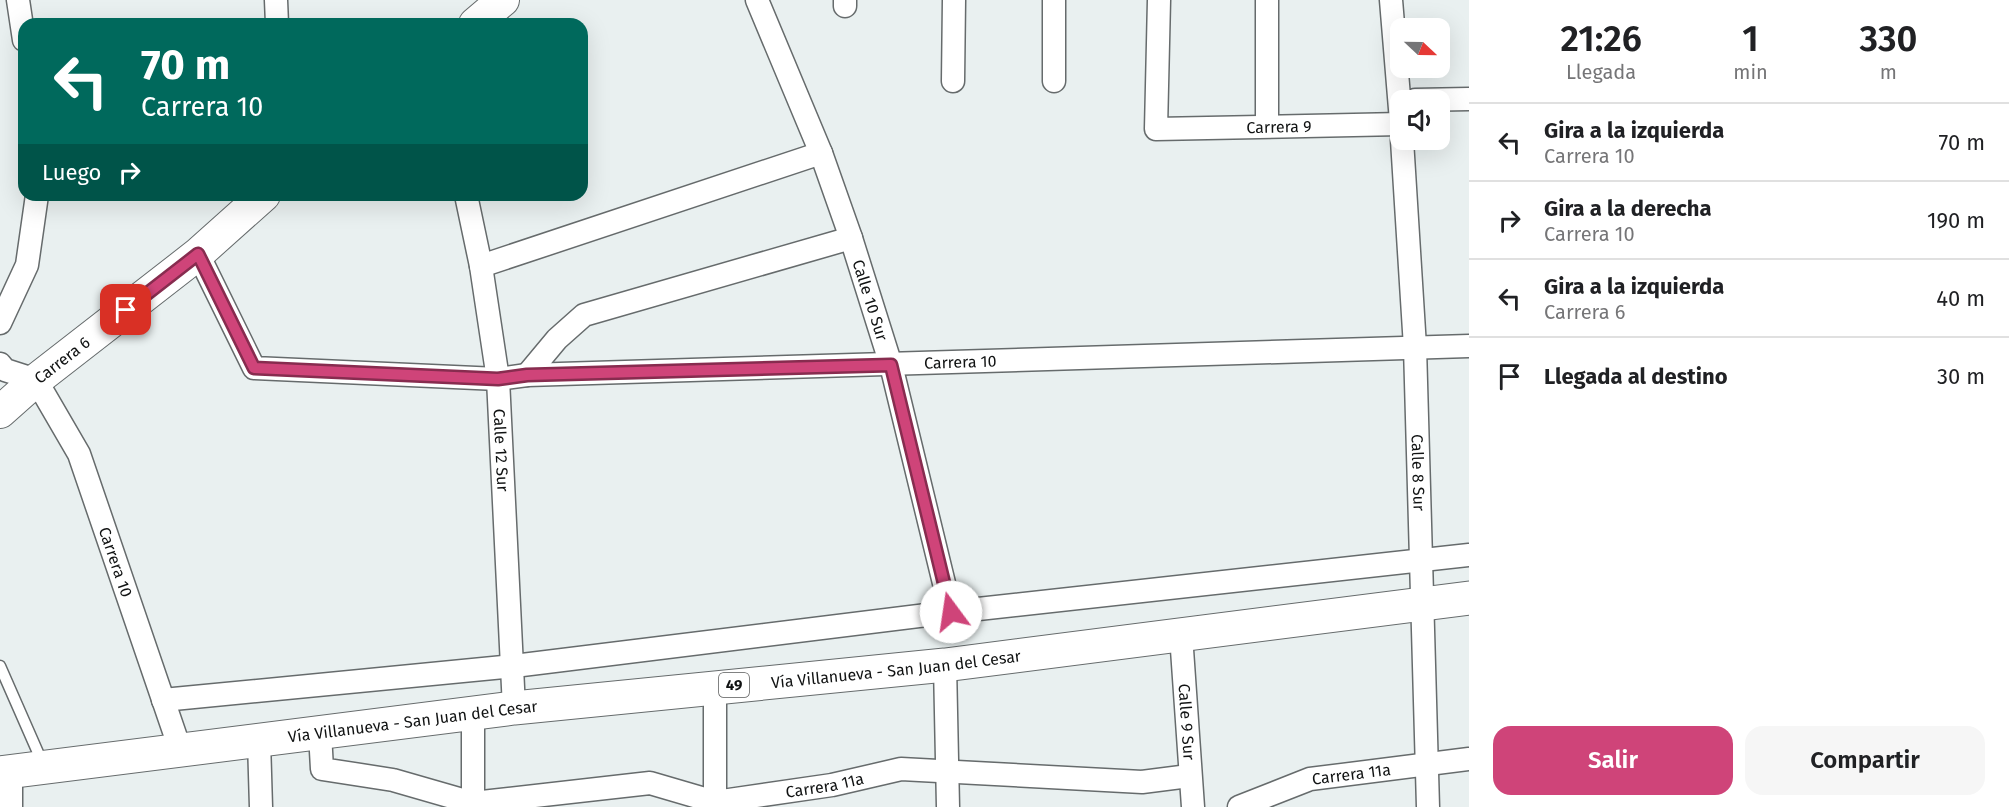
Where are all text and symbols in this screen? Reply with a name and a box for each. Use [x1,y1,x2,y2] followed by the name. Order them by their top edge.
[1561,17,1642,61] text: 21:26
[1742,17,1759,61] text: 1
[1859,17,1917,61] text: 330
[1390,18,1450,78] north arrow
[1390,18,1450,150] map controls
[141,40,230,90] text: 70 m
[42,42,120,120] icon: left
[1566,60,1636,84] text: Llegada
[1733,60,1768,84] text: min
[1880,60,1897,84] text: m
[1390,90,1450,150] button: sound
[141,91,263,123] text: Carrera 10
[1246,117,1312,137] street label: Carrera 9
[1544,117,1724,144] text: Gira a la izquierda
[1493,126,1526,159] icon: left
[1939,129,1985,156] text: 70 m
[1544,144,1635,168] text: Carrera 10
[113,156,146,189] icon: right
[42,159,101,186] text: Luego
[1544,195,1712,222] text: Gira a la derecha
[1493,204,1526,237] icon: right
[1927,207,1985,234] text: 190 m
[1544,222,1635,246] text: Carrera 10
[848,257,892,344] street label: Calle 10 Sur
[1544,273,1724,300] text: Gira a la izquierda
[1493,282,1526,315] icon: left
[100,284,151,335] pin
[1936,285,1985,312] text: 40 m
[109,293,142,326] icon: arrive
[1544,300,1625,324] text: Carrera 6
[31,333,94,388] street label: Carrera 6
[924,352,997,373] street label: Carrera 10
[1493,360,1526,393] icon: arrive
[1544,363,1728,390] text: Llegada al destino
[1937,363,1985,390] text: 30 m
[489,408,513,493] street label: Calle 12 Sur
[1407,434,1429,512] street label: Calle 8 Sur
[95,525,136,600] street label: Carrera 10
[919,580,983,644] position arrow
[770,646,1023,692] street label: Vía Villanueva - San Juan del Cesar
[719,673,749,697] road number: 49
[1174,683,1199,761] street label: Calle 9 Sur
[287,697,539,746] street label: Vía Villanueva - San Juan del Cesar
[1493,726,1733,795] button: Salir
[1745,726,1985,795] button: Compartir
[1311,760,1392,789] street label: Carrera 11a
[784,769,866,802] street label: Carrera 11a

